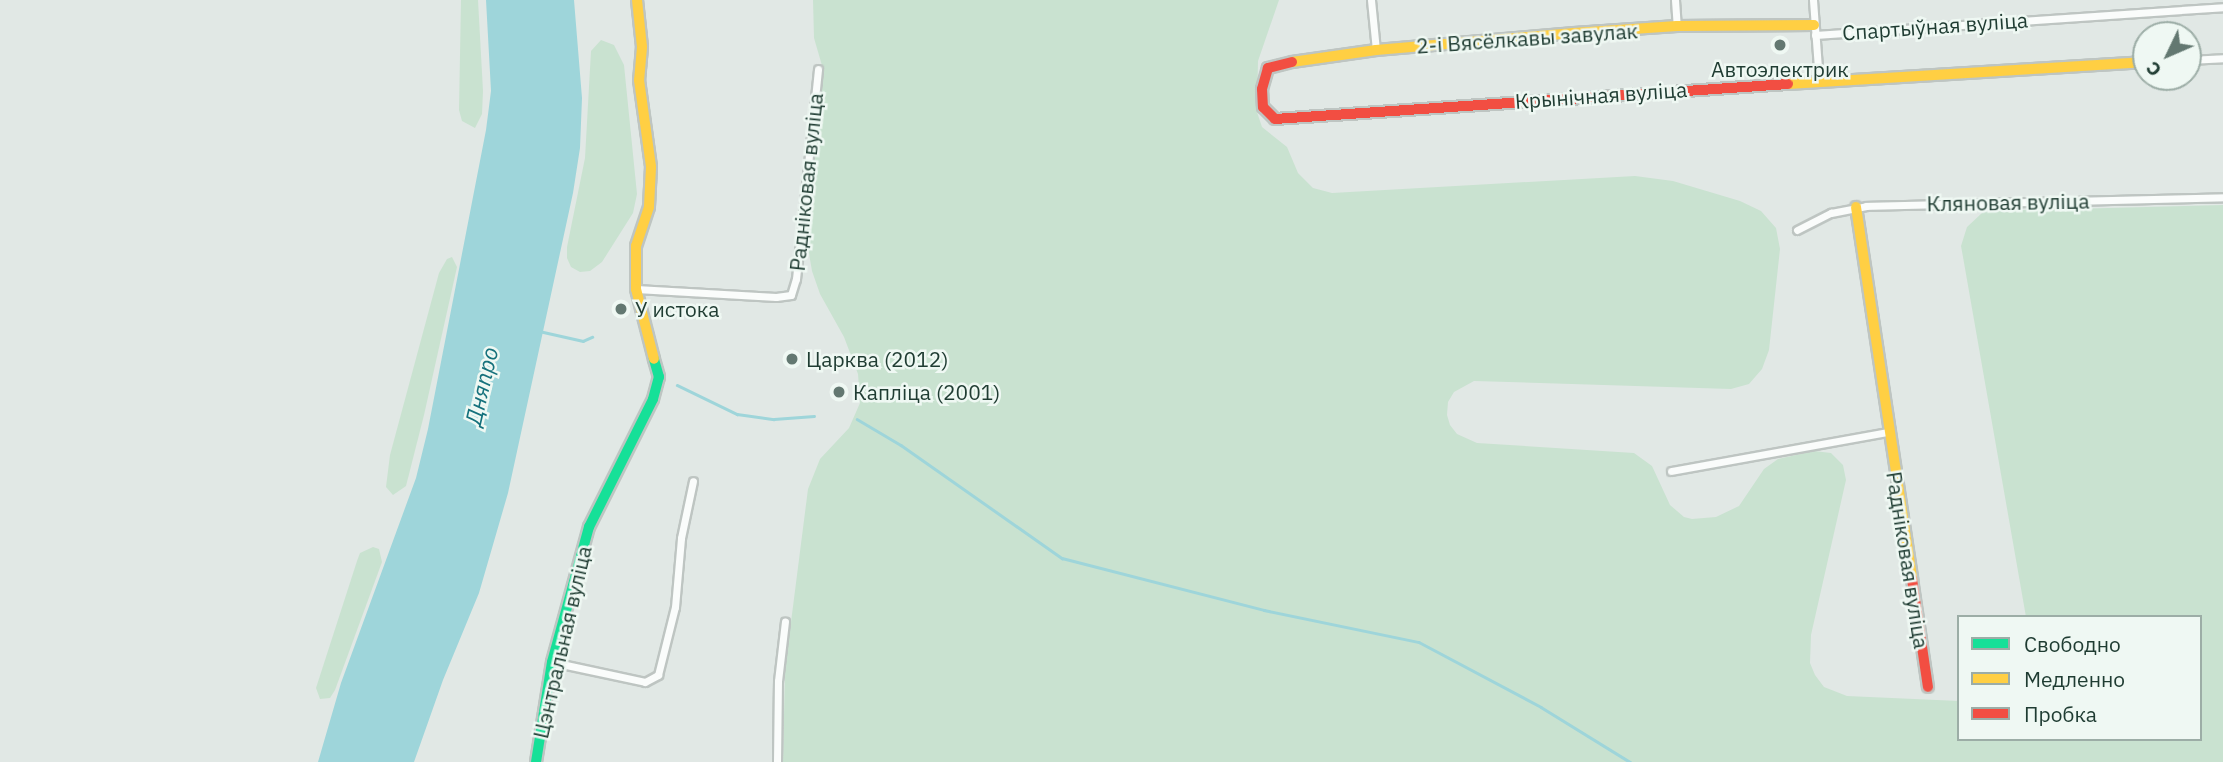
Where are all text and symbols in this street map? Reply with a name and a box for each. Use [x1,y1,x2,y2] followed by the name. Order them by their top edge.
[1841,7,2029,45] street label: Спартыўная вуліца
[1415,18,1639,58] street label: 2-і Вясёлкавы завулак
[2132,21,2202,91] north arrow
[1772,37,1788,53] marker: Автоэлектрик
[1711,56,1849,82] place label: Автоэлектрик
[2140,56,2166,82] text: С
[1514,76,1688,114] street label: Крынічная вуліца
[784,92,828,272] street label: Радніковая вуліца
[1926,188,2090,216] street label: Кляновая вуліца
[635,296,719,322] place label: У истока
[613,301,629,317] marker: У истока
[459,344,503,428] water label: Дняпро
[806,346,948,372] place label: Царква (2012)
[784,351,800,367] marker: Царква (2012)
[853,379,1000,405] place label: Капліца (2001)
[831,384,847,400] marker: Капліца (2001)
[1882,470,1934,650] street label: Радніковая вуліца
[528,543,596,741] street label: Цэнтральная вуліца
[1957,615,2202,741] legend
[2024,630,2121,658] text: Свободно
[2024,665,2125,693] text: Медленно
[2024,700,2097,728] text: Пробка

